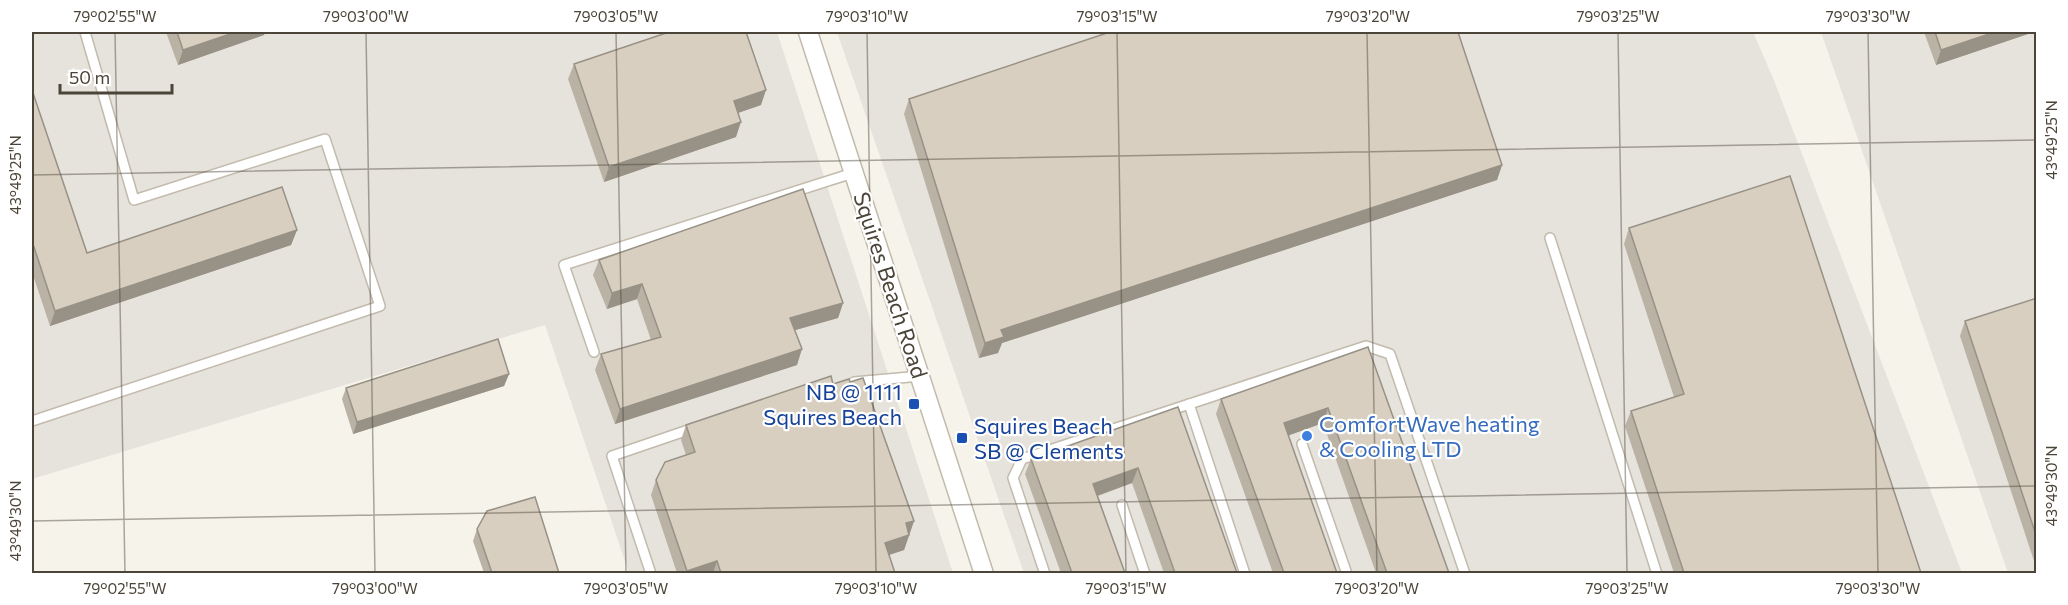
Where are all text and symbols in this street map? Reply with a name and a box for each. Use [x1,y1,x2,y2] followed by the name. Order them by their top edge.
[73,7,157,25] text: 79°02'55"W
[323,7,409,25] text: 79°03'00"W
[574,7,658,25] text: 79°03'05"W
[826,7,908,25] text: 79°03'10"W
[1076,7,1158,25] text: 79°03'15"W
[1326,7,1410,25] text: 79°03'20"W
[1576,7,1660,25] text: 79°03'25"W
[1826,7,1910,25] text: 79°03'30"W
[60,57,172,95] scale bar
[69,66,110,88] text: 50 m
[2042,100,2060,180] text: 43°49'25"N
[6,135,24,215] text: 43°49'25"N
[848,188,934,382] street label: Squires Beach Road
[763,378,902,430] place label: NB @ 1111 Squires Beach
[907,397,921,411] marker: NB @ 1111 Squires Beach
[1319,410,1540,462] place label: ComfortWave heating & Cooling LTD
[974,412,1124,464] place label: Squires Beach SB @ Clements
[1300,429,1314,443] marker: ComfortWave heating & Cooling LTD
[955,431,969,445] marker: Squires Beach SB @ Clements
[2042,446,2060,526] text: 43°49'30"N
[6,481,24,561] text: 43°49'30"N
[83,579,167,597] text: 79°02'55"W
[332,579,418,597] text: 79°03'00"W
[584,579,668,597] text: 79°03'05"W
[835,579,917,597] text: 79°03'10"W
[1085,579,1167,597] text: 79°03'15"W
[1335,579,1419,597] text: 79°03'20"W
[1585,579,1669,597] text: 79°03'25"W
[1836,579,1920,597] text: 79°03'30"W

